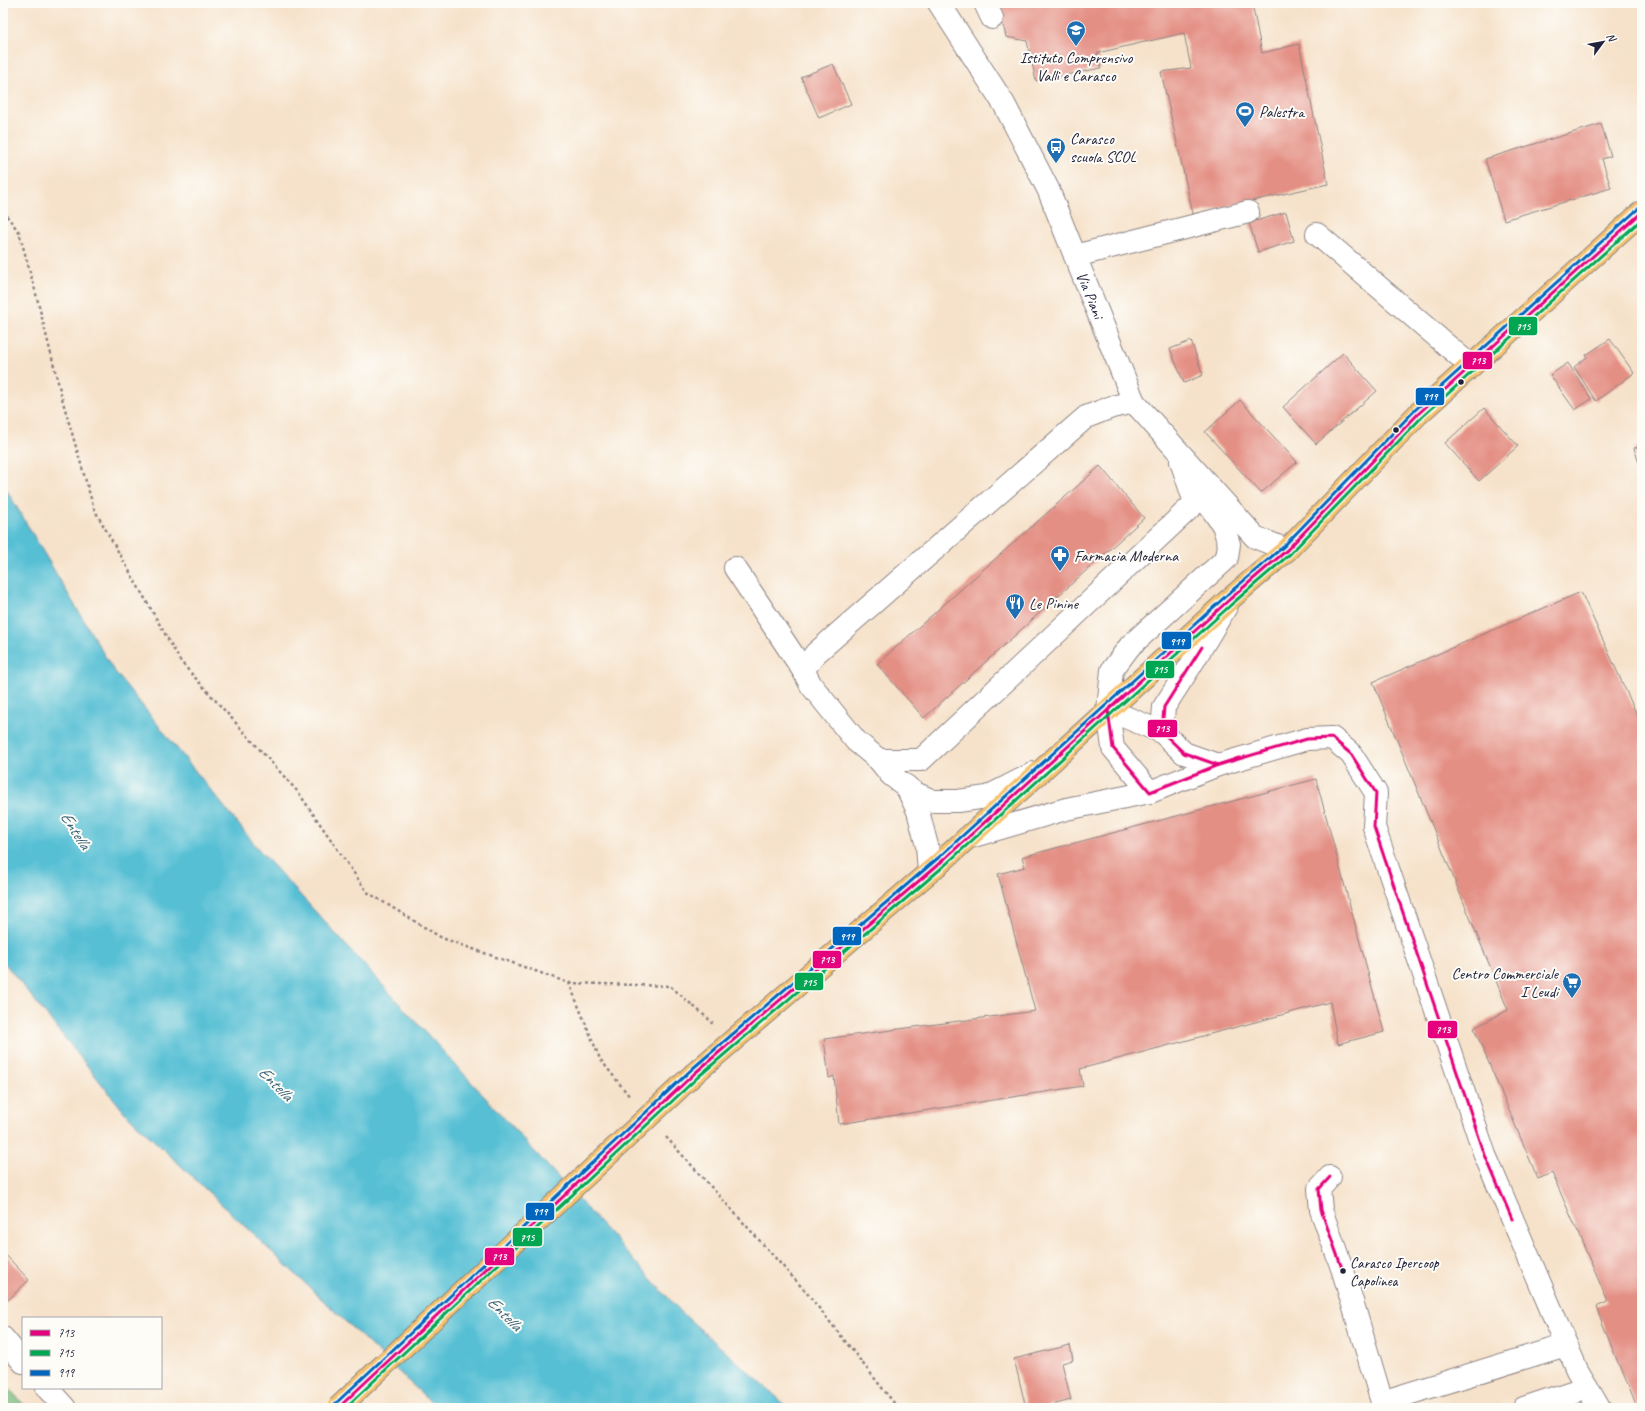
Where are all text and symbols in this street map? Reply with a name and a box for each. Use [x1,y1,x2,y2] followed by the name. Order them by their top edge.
[1065,19,1087,47] school or university icon: Istituto Comprensivo Valli e Carasco
[1583,22,1623,62] north arrow
[1604,30,1620,45] text: N
[1020,48,1134,86] place label: Istituto Comprensivo Valli e Carasco
[1234,100,1256,128] sports icon: Palestra
[1259,102,1305,122] place label: Palestra
[1070,129,1136,167] place label: Carasco scuola SCOL
[1045,136,1067,164] bus stop icon: Carasco scuola SCOL
[1071,269,1109,324] street label: Via Piani
[1508,316,1538,336] line badge: 715
[1516,319,1532,333] text: 715
[1462,351,1493,370] line badge: 713
[1471,353,1486,367] text: 713
[1456,377,1466,387] unlabelled marker
[1415,387,1445,406] line badge: 919
[1423,389,1438,403] text: 919
[1391,425,1401,435] unlabelled marker
[1049,544,1071,572] pharmacy icon: Farmacia Moderna
[1074,546,1179,566] place label: Farmacia Moderna
[1004,592,1026,620] restaurant icon: Le Pinine
[1029,594,1080,614] place label: Le Pinine
[1161,631,1192,650] line badge: 919
[1170,634,1185,648] text: 919
[1145,660,1175,679] line badge: 715
[1153,662,1169,676] text: 715
[1147,719,1178,738] line badge: 713
[1155,721,1170,735] text: 713
[56,808,97,855] water label: Entella
[832,926,862,946] line badge: 919
[840,929,855,943] text: 919
[812,950,842,969] line badge: 713
[820,952,835,966] text: 713
[1451,964,1560,1002] place label: Centro Commerciale I Leudi
[1561,971,1583,999] supermarket icon: Centro Commerciale I Leudi
[794,972,824,991] line badge: 715
[802,975,818,989] text: 715
[1427,1020,1458,1039] line badge: 713
[1436,1022,1451,1036] text: 713
[254,1062,299,1107] water label: Entella
[525,1202,555,1221] line badge: 919
[533,1204,548,1218] text: 919
[512,1227,543,1247] line badge: 715
[520,1230,536,1244] text: 715
[484,1247,515,1266] line badge: 713
[492,1249,507,1263] text: 713
[1350,1254,1440,1291] place label: Carasco Ipercoop Capolinea
[1338,1266,1348,1276] marker: Carasco Ipercoop Capolinea
[483,1292,528,1337] water label: Entella
[22,1317,162,1389] legend
[58,1325,76,1341] text: 713
[58,1345,75,1361] text: 715
[58,1365,76,1381] text: 919

